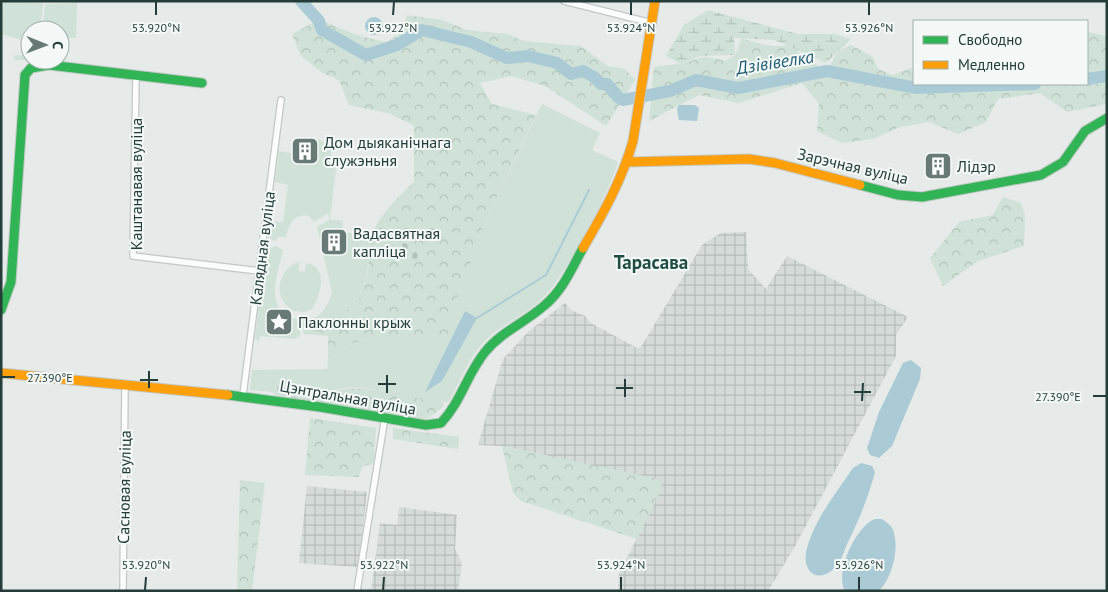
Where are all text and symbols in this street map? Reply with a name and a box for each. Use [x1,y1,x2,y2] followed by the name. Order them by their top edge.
[20,20,70,70] north arrow
[132,20,180,35] text: 53.920°N
[369,20,417,35] text: 53.922°N
[607,20,655,35] text: 53.924°N
[845,20,893,35] text: 53.926°N
[913,20,1088,85] legend
[958,30,1022,49] text: Свободно
[49,41,67,49] text: С
[733,44,816,80] water label: Дзівівелка
[958,55,1025,74] text: Медленно
[126,118,146,250] street label: Каштанавая вуліца
[324,132,451,170] place label: Дом дыяканічнага служэньня
[290,136,320,166] building icon: Дом дыяканічнага служэньня
[796,144,910,188] street label: Зарэчная вуліца
[923,151,953,181] building icon: Лідэр
[956,156,996,176] place label: Лідэр
[245,190,279,306] street label: Калядная вуліца
[353,223,440,261] place label: Вадасвятная капліца
[319,227,349,257] building icon: Вадасвятная капліца
[614,250,688,274] district label: Тарасава
[264,307,294,337] place icon: Паклонны крыж
[298,312,411,332] place label: Паклонны крыж
[27,370,73,385] text: 27.390°E
[278,375,418,419] street label: Цэнтральная вуліца
[1035,389,1081,404] text: 27.390°E
[113,430,135,544] street label: Сасновая вуліца
[122,557,170,572] text: 53.920°N
[360,557,408,572] text: 53.922°N
[597,557,645,572] text: 53.924°N
[835,557,883,572] text: 53.926°N

